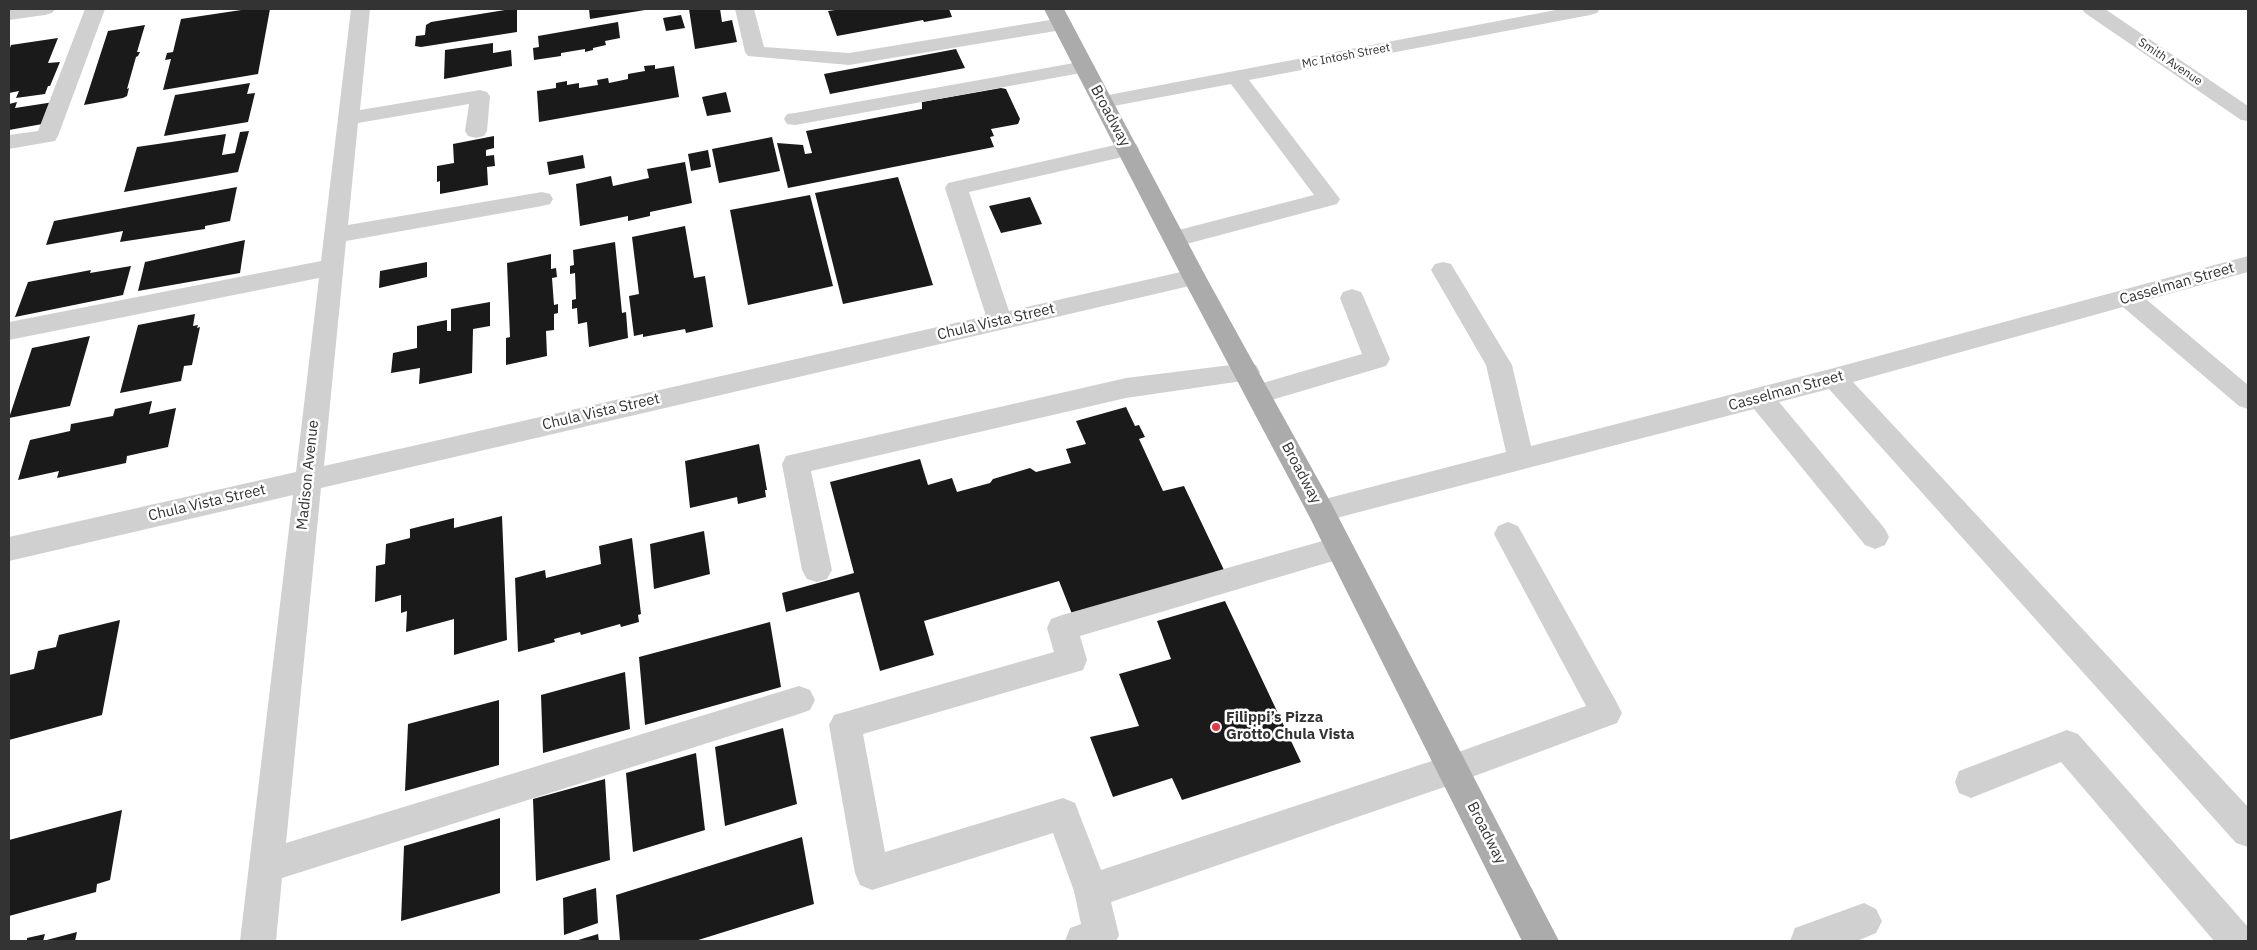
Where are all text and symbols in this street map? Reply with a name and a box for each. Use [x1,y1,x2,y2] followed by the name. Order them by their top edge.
[2135,35,2205,89] street label: Smith Avenue
[1301,40,1391,72] street label: Mc Intosh Street
[1086,82,1134,150] street label: Broadway
[2118,259,2236,309] street label: Casselman Street
[935,300,1057,344] street label: Chula Vista Street
[1726,367,1846,415] street label: Casselman Street
[540,390,662,434] street label: Chula Vista Street
[293,419,323,531] street label: Madison Avenue
[1277,439,1325,507] street label: Broadway
[146,481,268,525] street label: Chula Vista Street
[1226,709,1355,744] place label: Filippi’s Pizza Grotto Chula Vista
[1210,721,1222,733] marker: Filippi’s Pizza Grotto Chula Vista
[1463,799,1509,867] street label: Broadway

